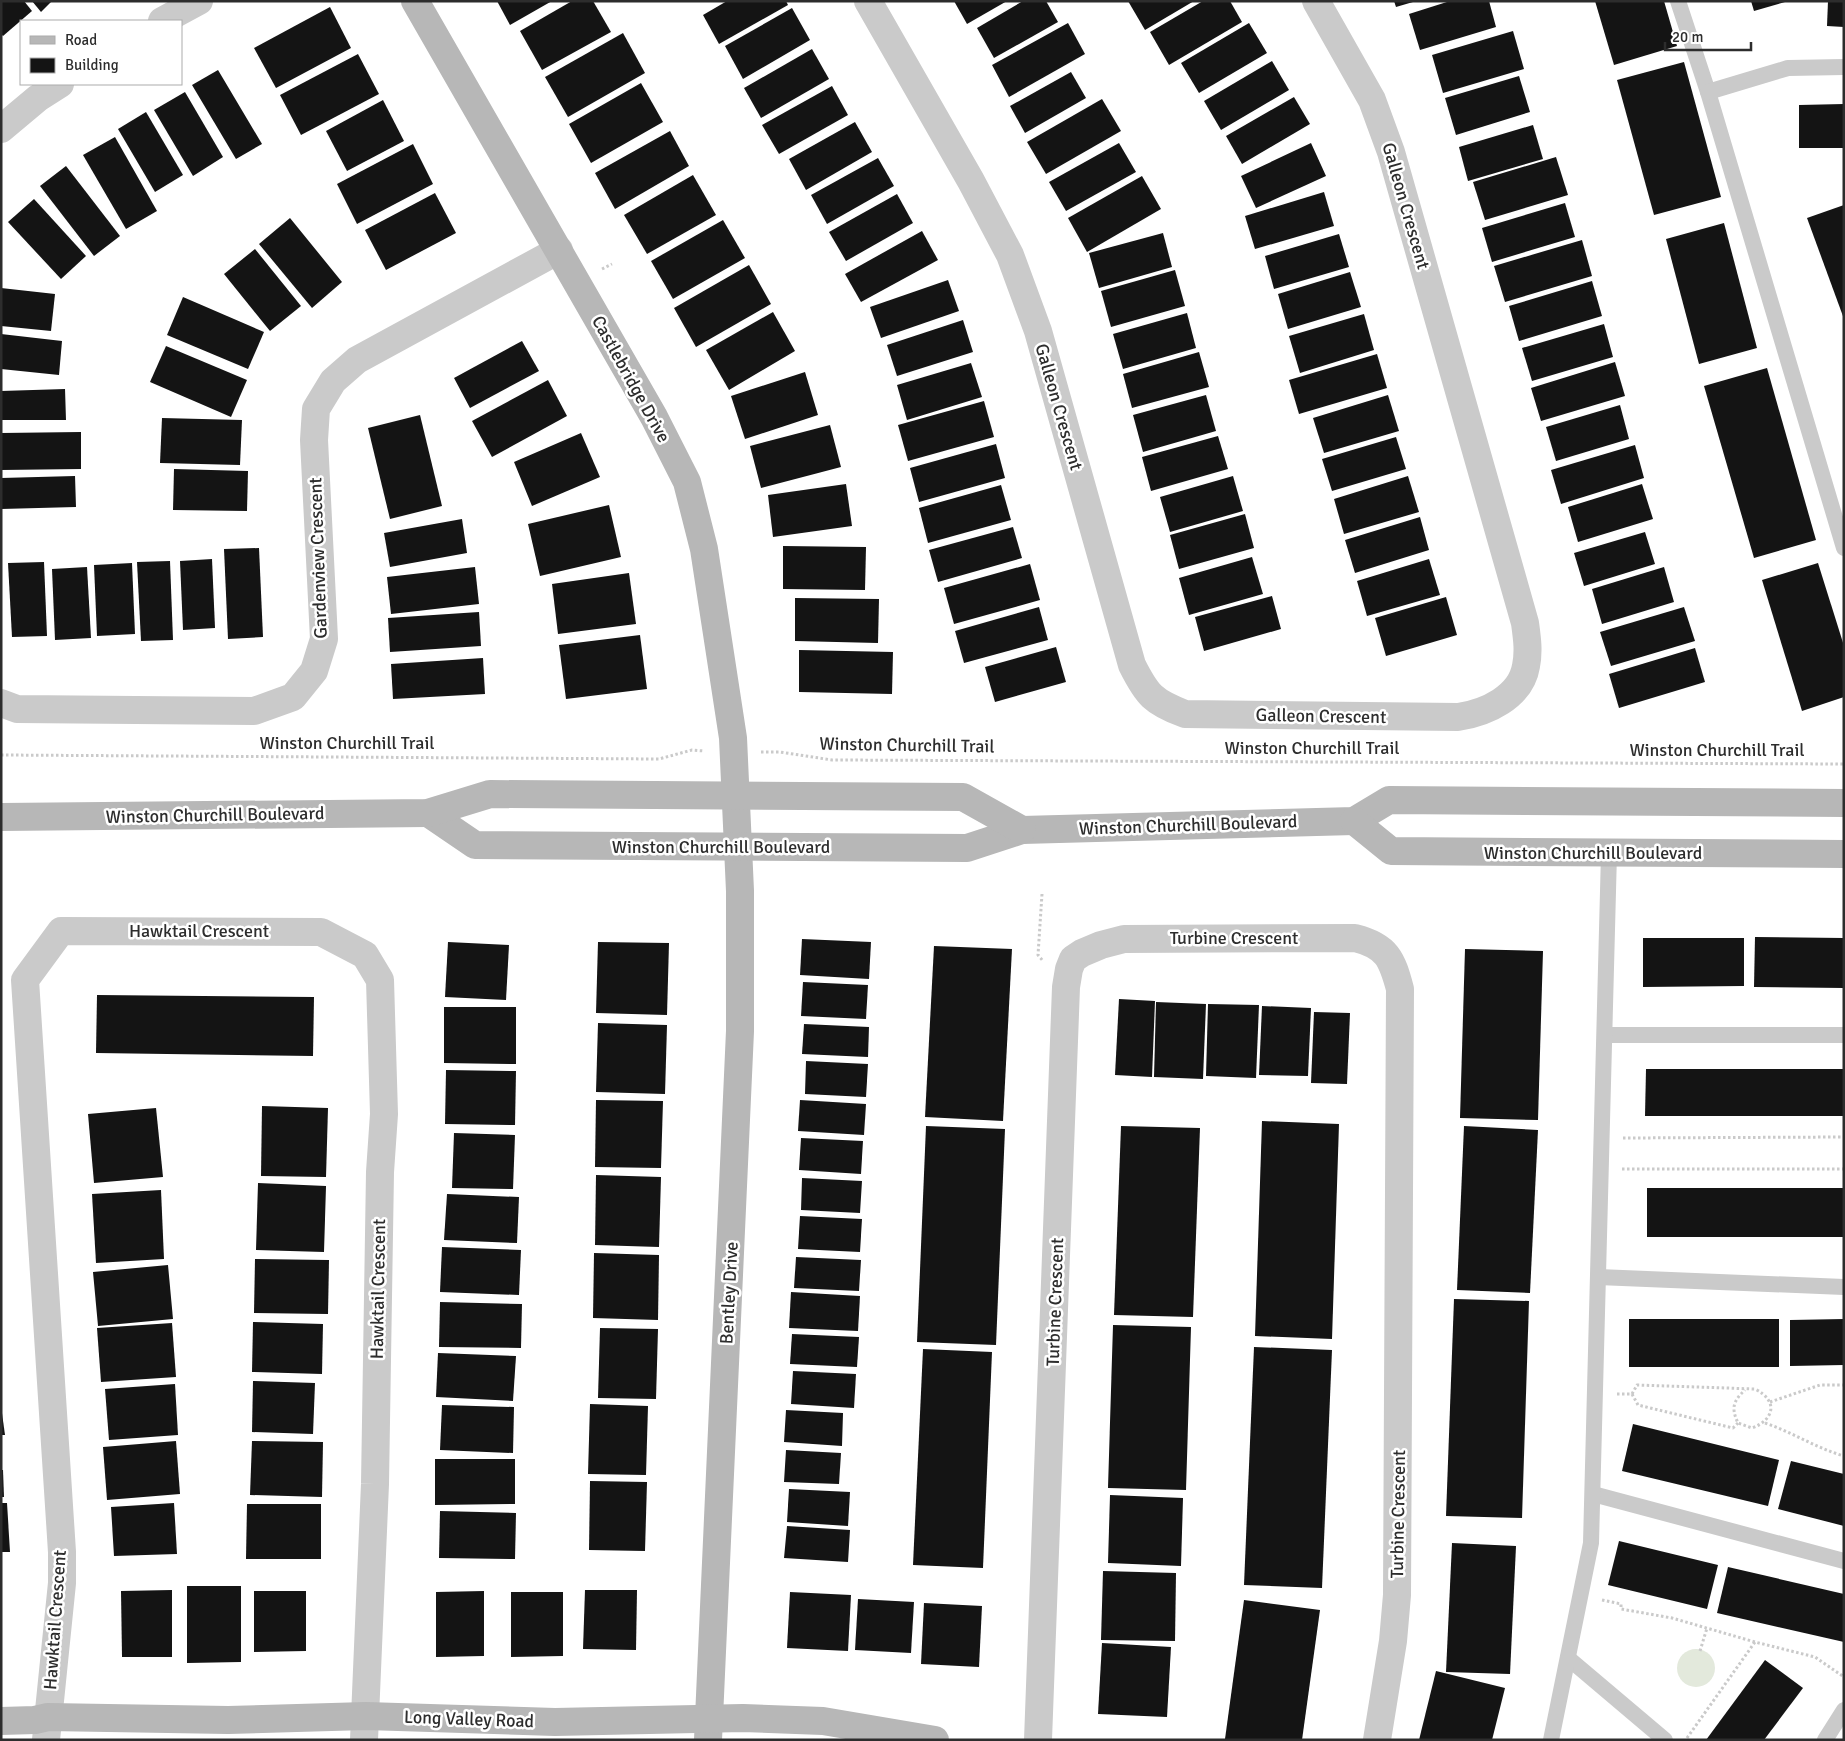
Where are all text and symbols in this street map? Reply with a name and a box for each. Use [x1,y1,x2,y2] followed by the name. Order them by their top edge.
[20,20,182,85] legend
[1665,20,1751,52] scale bar
[1672,28,1703,46] text: 20 m
[65,31,97,49] text: Road
[65,56,119,74] text: Building
[1377,140,1435,272] street label: Galleon Crescent
[587,312,675,446] street label: Castlebridge Drive
[1030,341,1088,473] street label: Galleon Crescent
[304,477,332,639] street label: Gardenview Crescent
[1256,704,1386,728] street label: Galleon Crescent
[259,732,435,754] street label: Winston Churchill Trail
[819,732,995,758] street label: Winston Churchill Trail
[1224,737,1400,759] street label: Winston Churchill Trail
[1629,739,1805,761] street label: Winston Churchill Trail
[105,802,325,828] street label: Winston Churchill Boulevard
[1078,810,1298,840] street label: Winston Churchill Boulevard
[612,836,830,858] street label: Winston Churchill Boulevard
[1484,842,1702,864] street label: Winston Churchill Boulevard
[129,920,269,942] street label: Hawktail Crescent
[1170,927,1298,949] street label: Turbine Crescent
[366,1219,390,1359] street label: Hawktail Crescent
[1042,1237,1068,1367] street label: Turbine Crescent
[715,1241,743,1345] street label: Bentley Drive
[1386,1450,1410,1578] street label: Turbine Crescent
[39,1549,71,1691] street label: Hawktail Crescent
[404,1706,534,1732] street label: Long Valley Road

